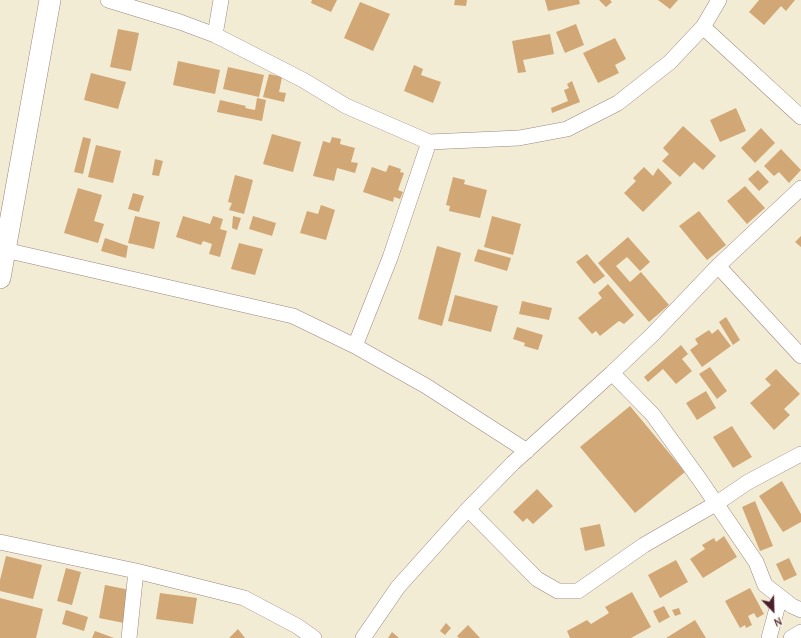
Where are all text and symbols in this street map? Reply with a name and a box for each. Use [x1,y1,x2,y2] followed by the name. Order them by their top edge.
[753,590,793,630] north arrow
[772,614,784,629] text: N

